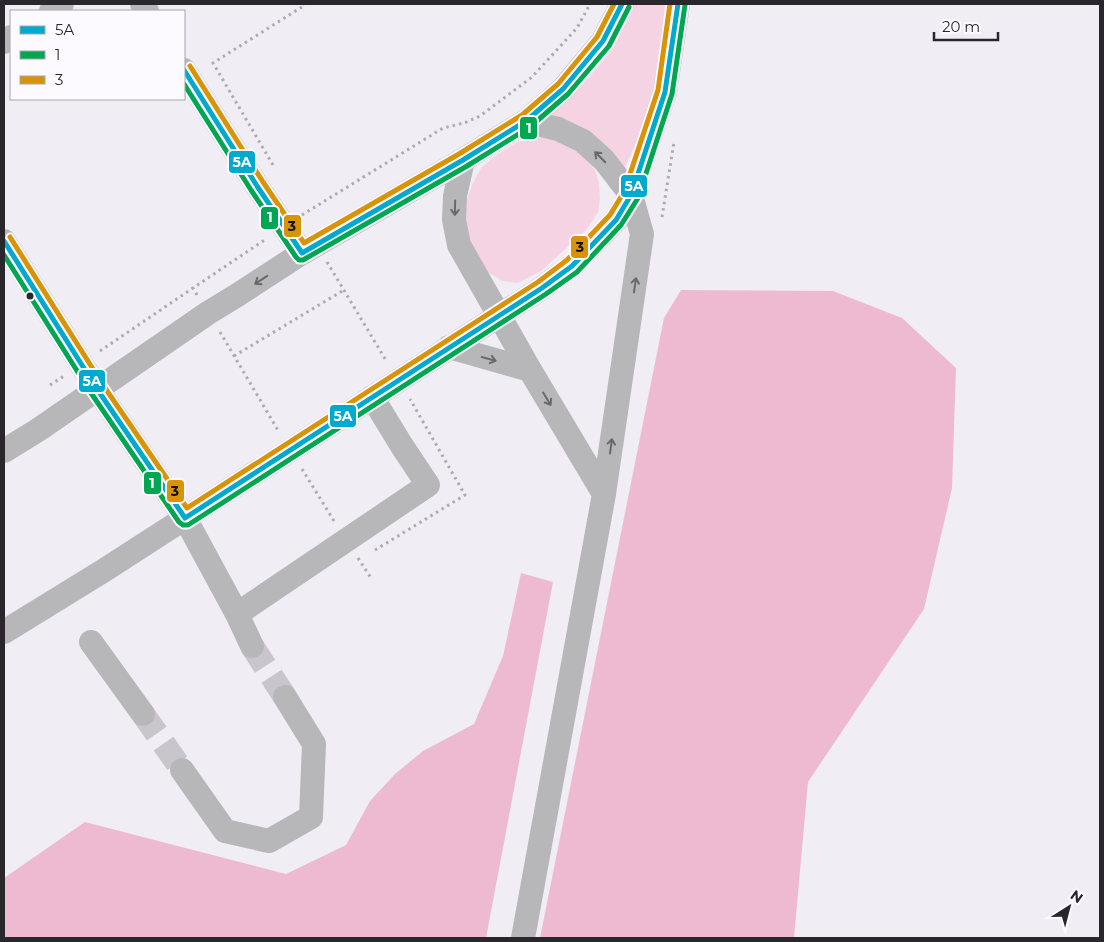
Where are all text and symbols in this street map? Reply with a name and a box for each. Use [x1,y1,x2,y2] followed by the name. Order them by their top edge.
[10,10,185,100] legend
[934,10,998,42] scale bar
[942,17,980,36] text: 20 m
[55,20,74,39] text: 5A
[55,45,60,64] text: 1
[55,70,63,89] text: 3
[519,116,538,140] line badge: 1
[526,119,532,137] text: 1
[228,150,256,174] line badge: 5A
[594,151,606,163] one-way arrow
[232,153,252,171] text: 5A
[620,174,648,198] line badge: 5A
[624,177,644,195] text: 5A
[450,200,459,216] one-way arrow
[260,206,279,230] line badge: 1
[267,208,273,226] text: 1
[283,214,302,238] line badge: 3
[287,217,296,235] text: 3
[570,235,589,259] line badge: 3
[575,238,584,256] text: 3
[254,275,268,285] one-way arrow
[630,278,640,294] one-way arrow
[25,291,35,301] unlabelled marker
[481,354,497,364] one-way arrow
[78,369,106,393] line badge: 5A
[82,372,102,390] text: 5A
[543,392,553,406] one-way arrow
[329,404,357,428] line badge: 5A
[333,407,353,425] text: 5A
[606,439,616,455] one-way arrow
[143,471,162,495] line badge: 1
[149,474,155,492] text: 1
[166,479,185,503] line badge: 3
[170,482,179,500] text: 3
[1044,882,1094,932] north arrow
[1067,886,1087,907] text: N

